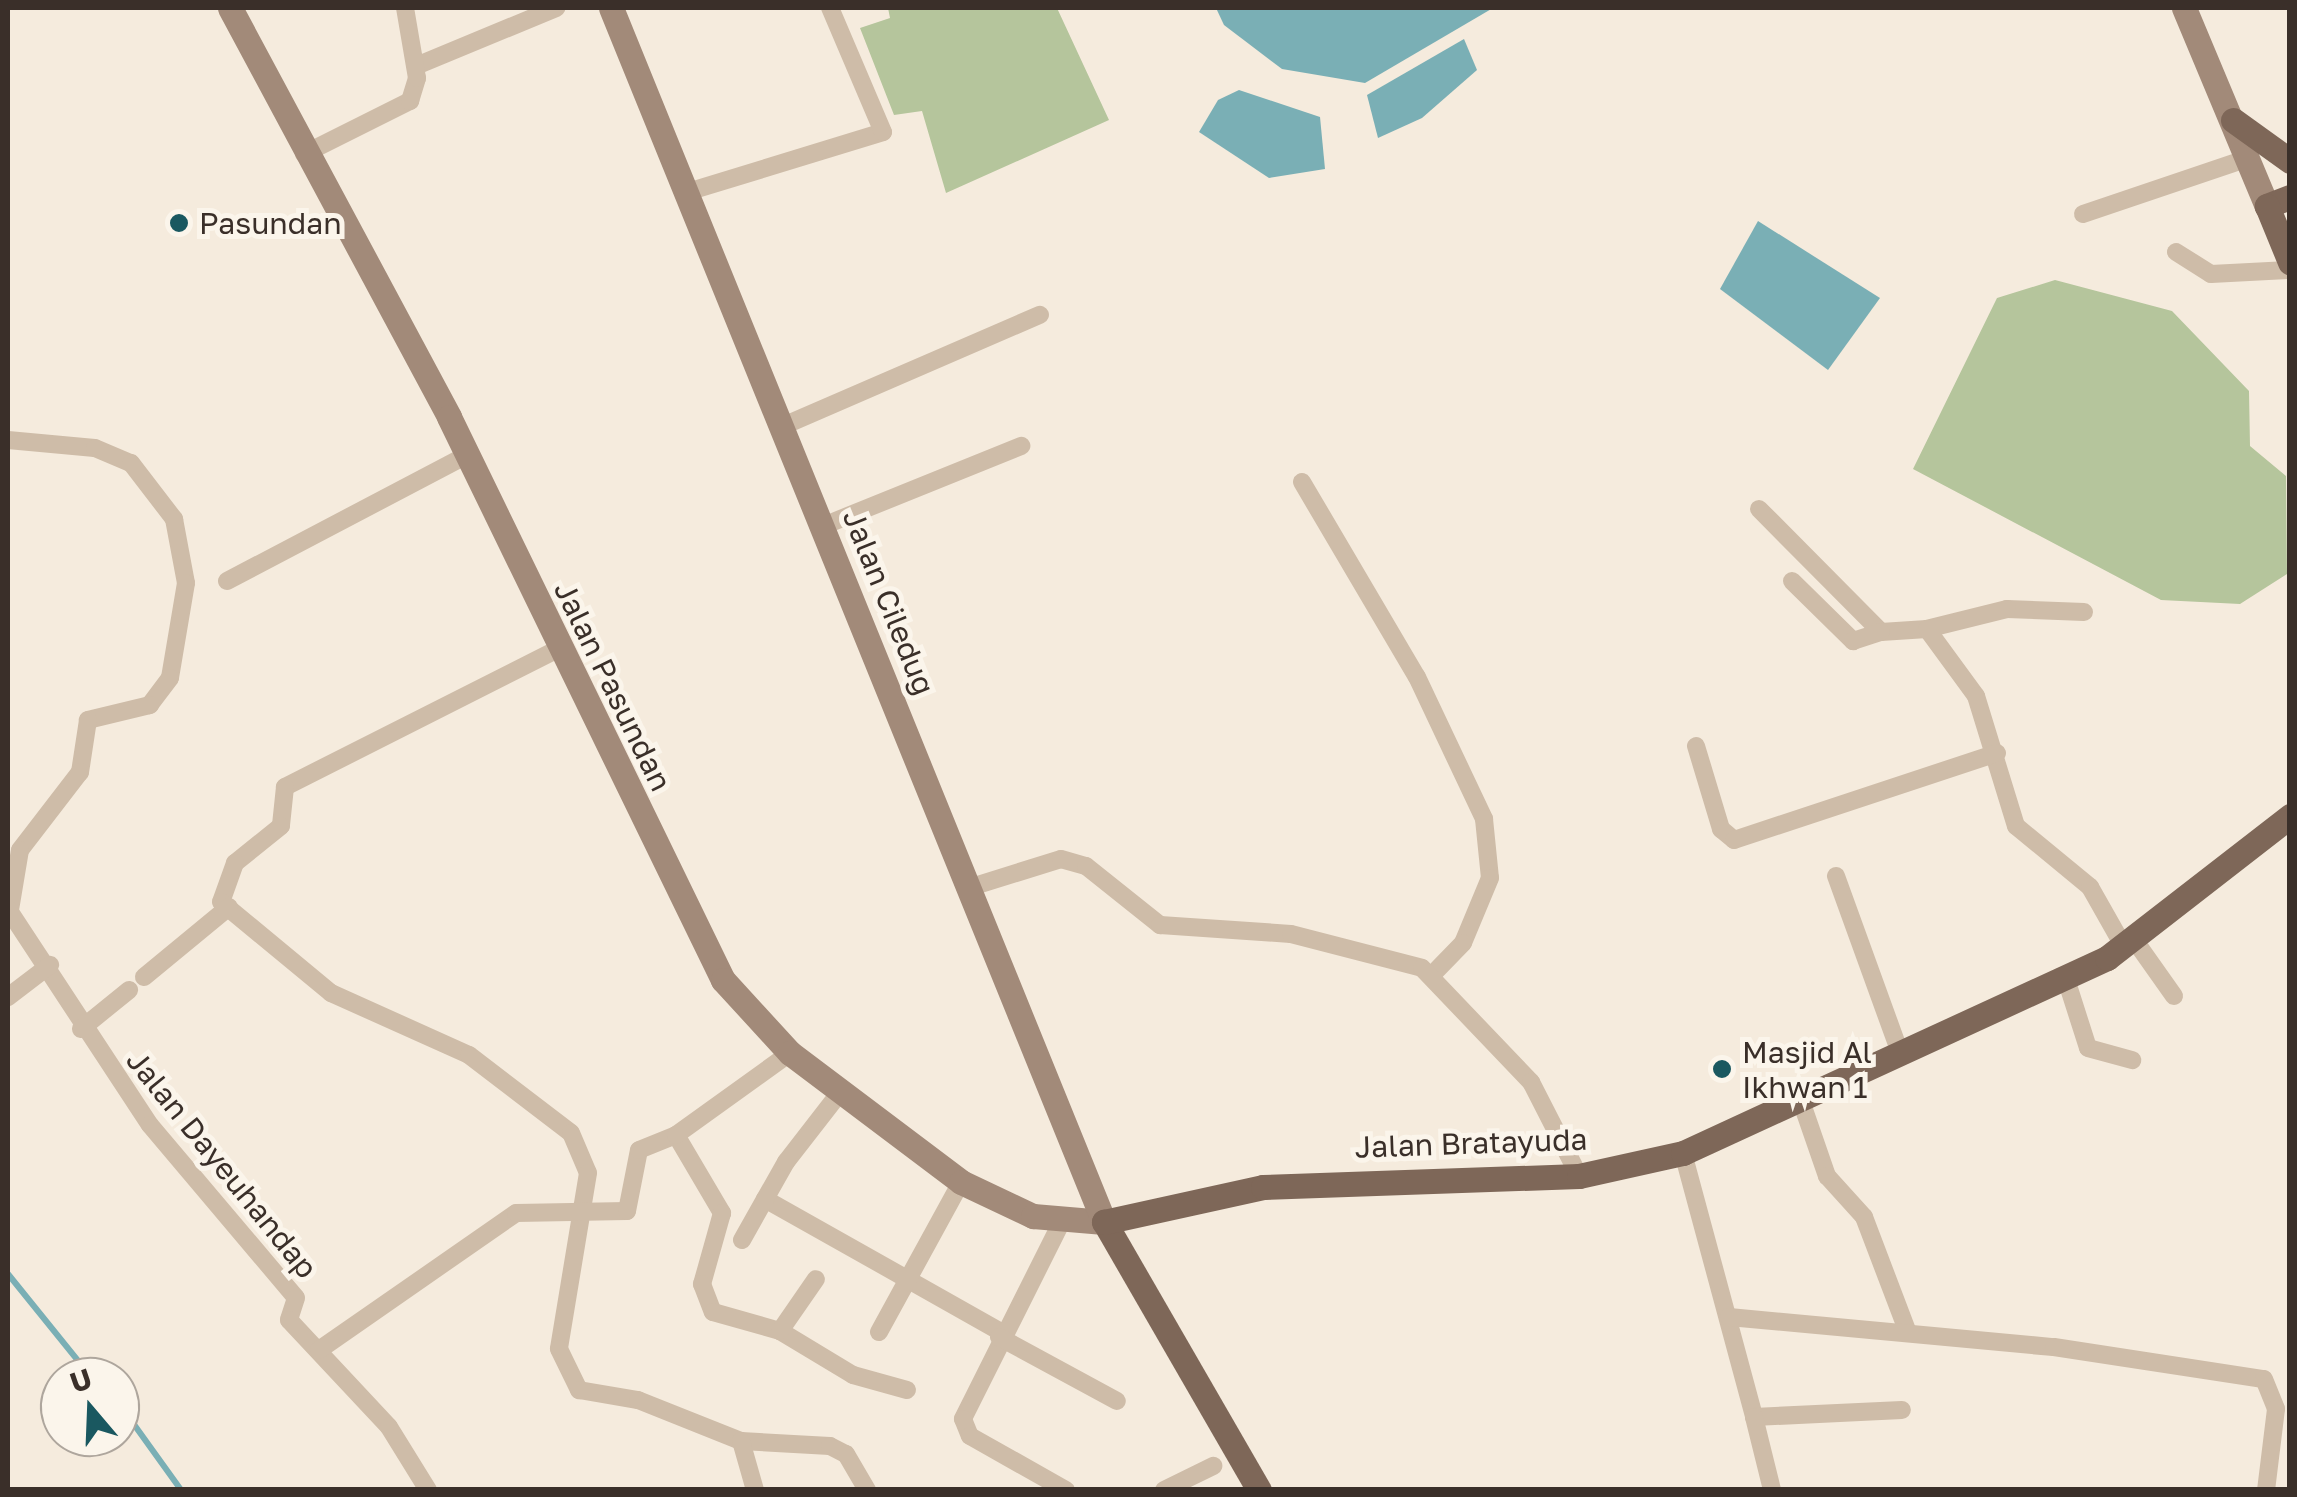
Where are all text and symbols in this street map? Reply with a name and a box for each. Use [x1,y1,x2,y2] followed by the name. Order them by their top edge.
[199,205,342,241] place label: Pasundan
[168,212,190,234] marker: Pasundan
[836,504,942,700] street label: Jalan Ciledug
[547,575,679,797] street label: Jalan Pasundan
[1742,1034,1872,1104] place label: Masjid Al Ikhwan 1
[119,1043,325,1285] street label: Jalan Dayeuhandap
[1711,1058,1733,1080] marker: Masjid Al Ikhwan 1
[1354,1121,1588,1165] street label: Jalan Bratayuda
[40,1357,140,1457] north arrow
[66,1361,96,1399] text: U

